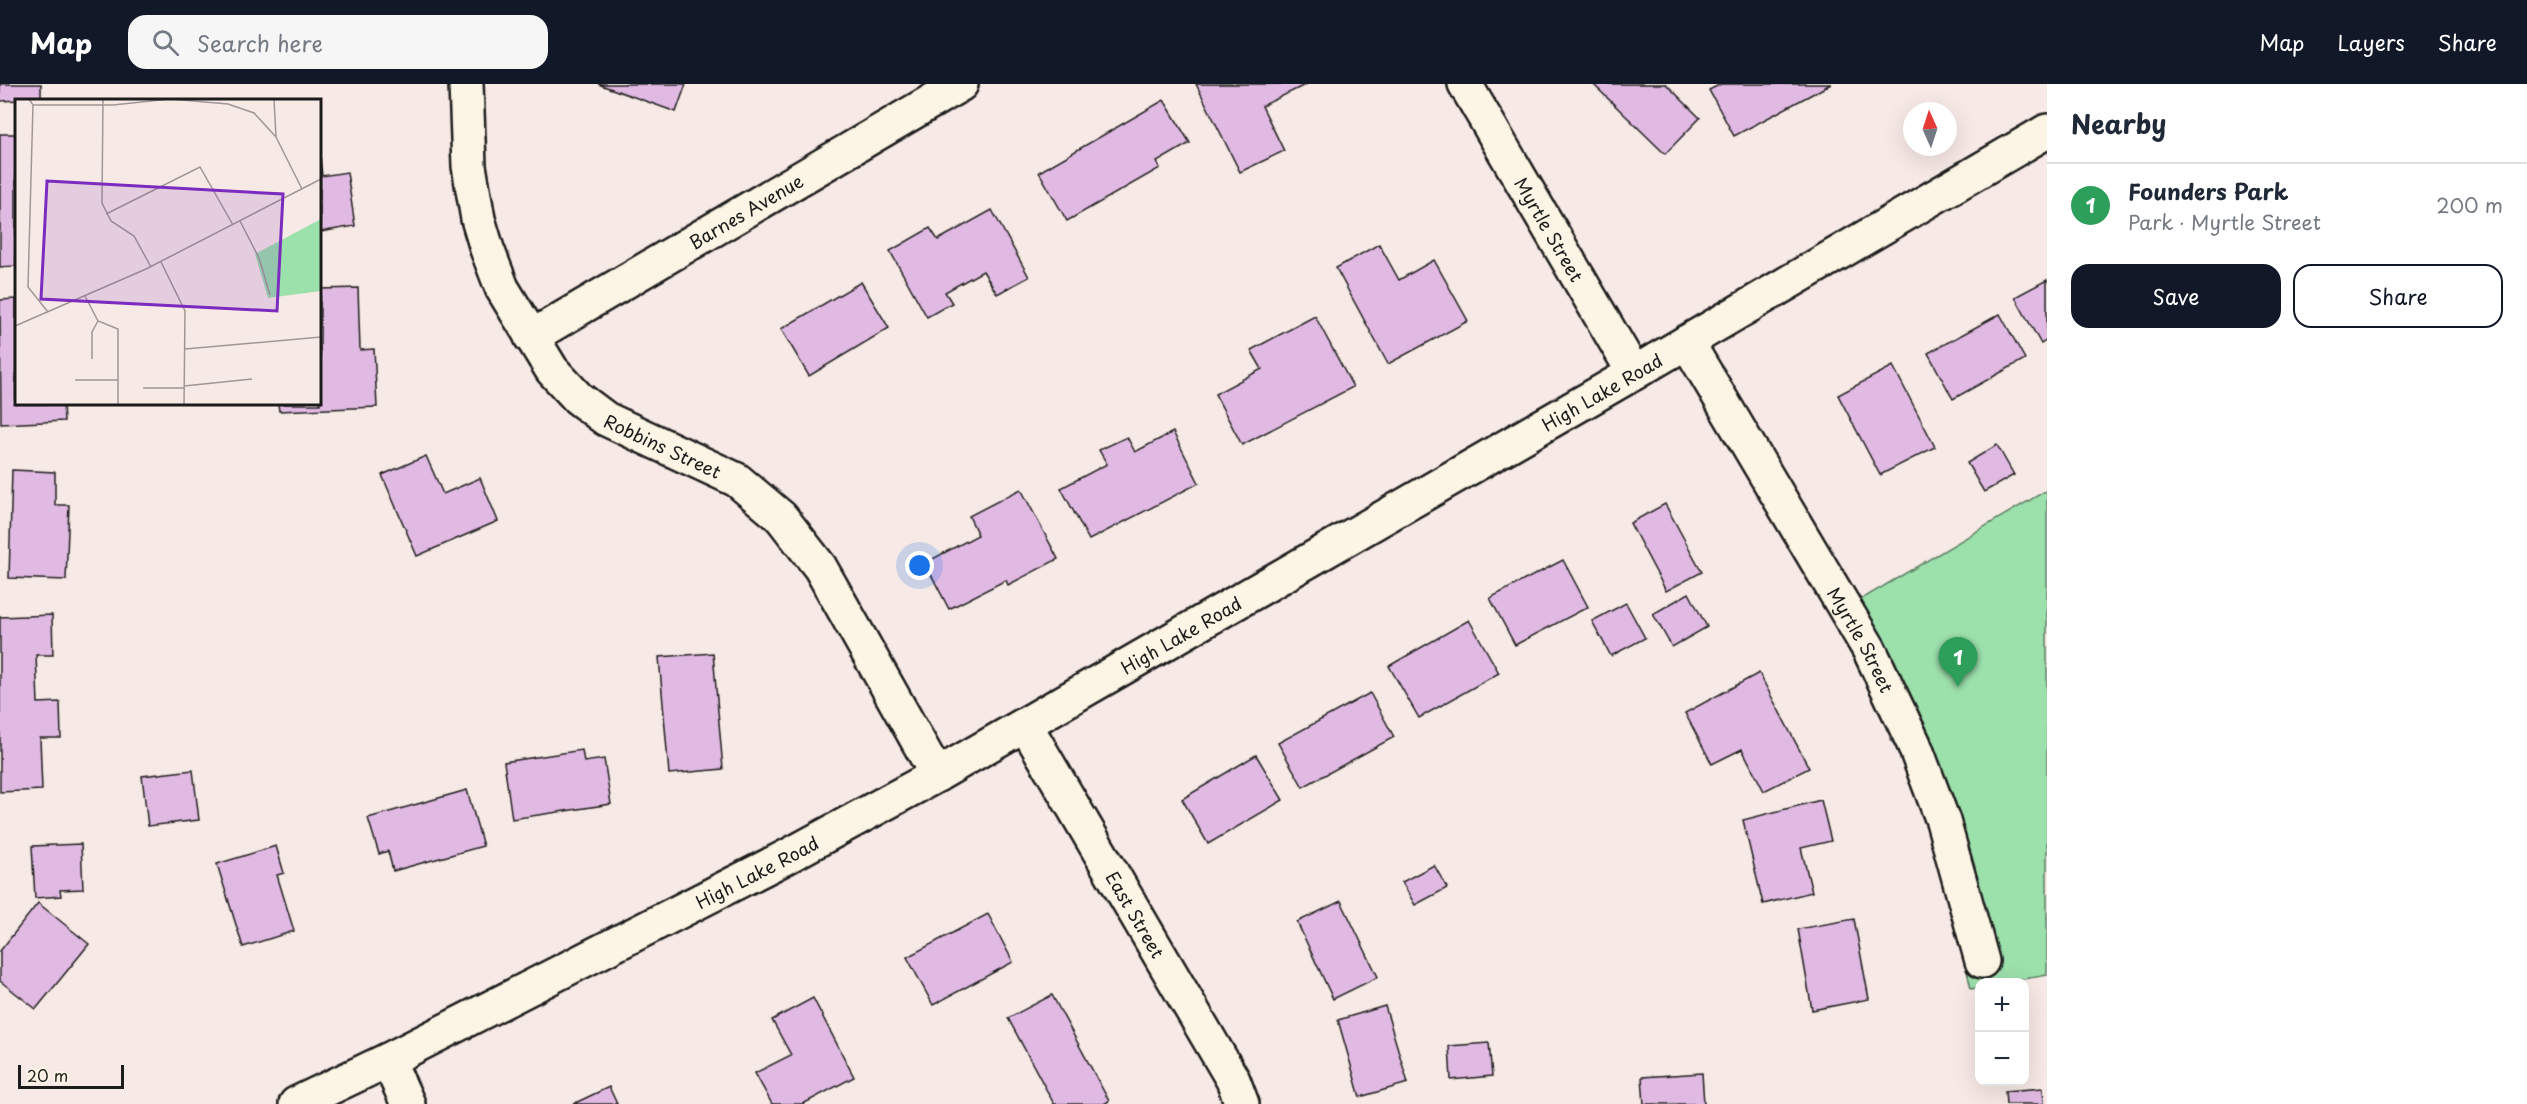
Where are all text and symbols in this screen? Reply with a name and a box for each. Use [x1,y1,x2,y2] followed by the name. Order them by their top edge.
[128,15,548,69] search box
[30,21,92,64] text: Map
[149,26,182,59] icon: search
[197,26,323,59] text: Search here
[2260,26,2304,58] text: Map
[2337,26,2405,58] text: Layers
[2438,26,2497,58] text: Share
[15,99,321,405] inset map
[1903,102,1957,156] north arrow
[2071,104,2166,143] text: Nearby
[683,166,808,255] street label: Barnes Avenue
[1509,172,1591,286] street label: Myrtle Street
[2128,174,2288,207] text: Founders Park
[2086,190,2095,220] text: 1
[2436,190,2503,220] text: 200 m
[2128,207,2321,237] text: Park · Myrtle Street
[2071,264,2281,328] button: Save
[2293,264,2503,328] button: Share
[1536,346,1667,437] street label: High Lake Road
[600,407,726,484] street label: Robbins Street
[905,551,934,580] your location
[1822,582,1901,697] street label: Myrtle Street
[1115,589,1246,680] street label: High Lake Road
[1938,638,1978,687] pin: 1
[690,828,823,915] street label: High Lake Road
[1100,866,1172,963] street label: East Street
[1975,978,2029,1086] map controls
[1975,978,2029,1032] button: +
[1975,1032,2029,1086] button: −
[18,1062,124,1090] scale bar
[27,1063,68,1087] text: 20 m

